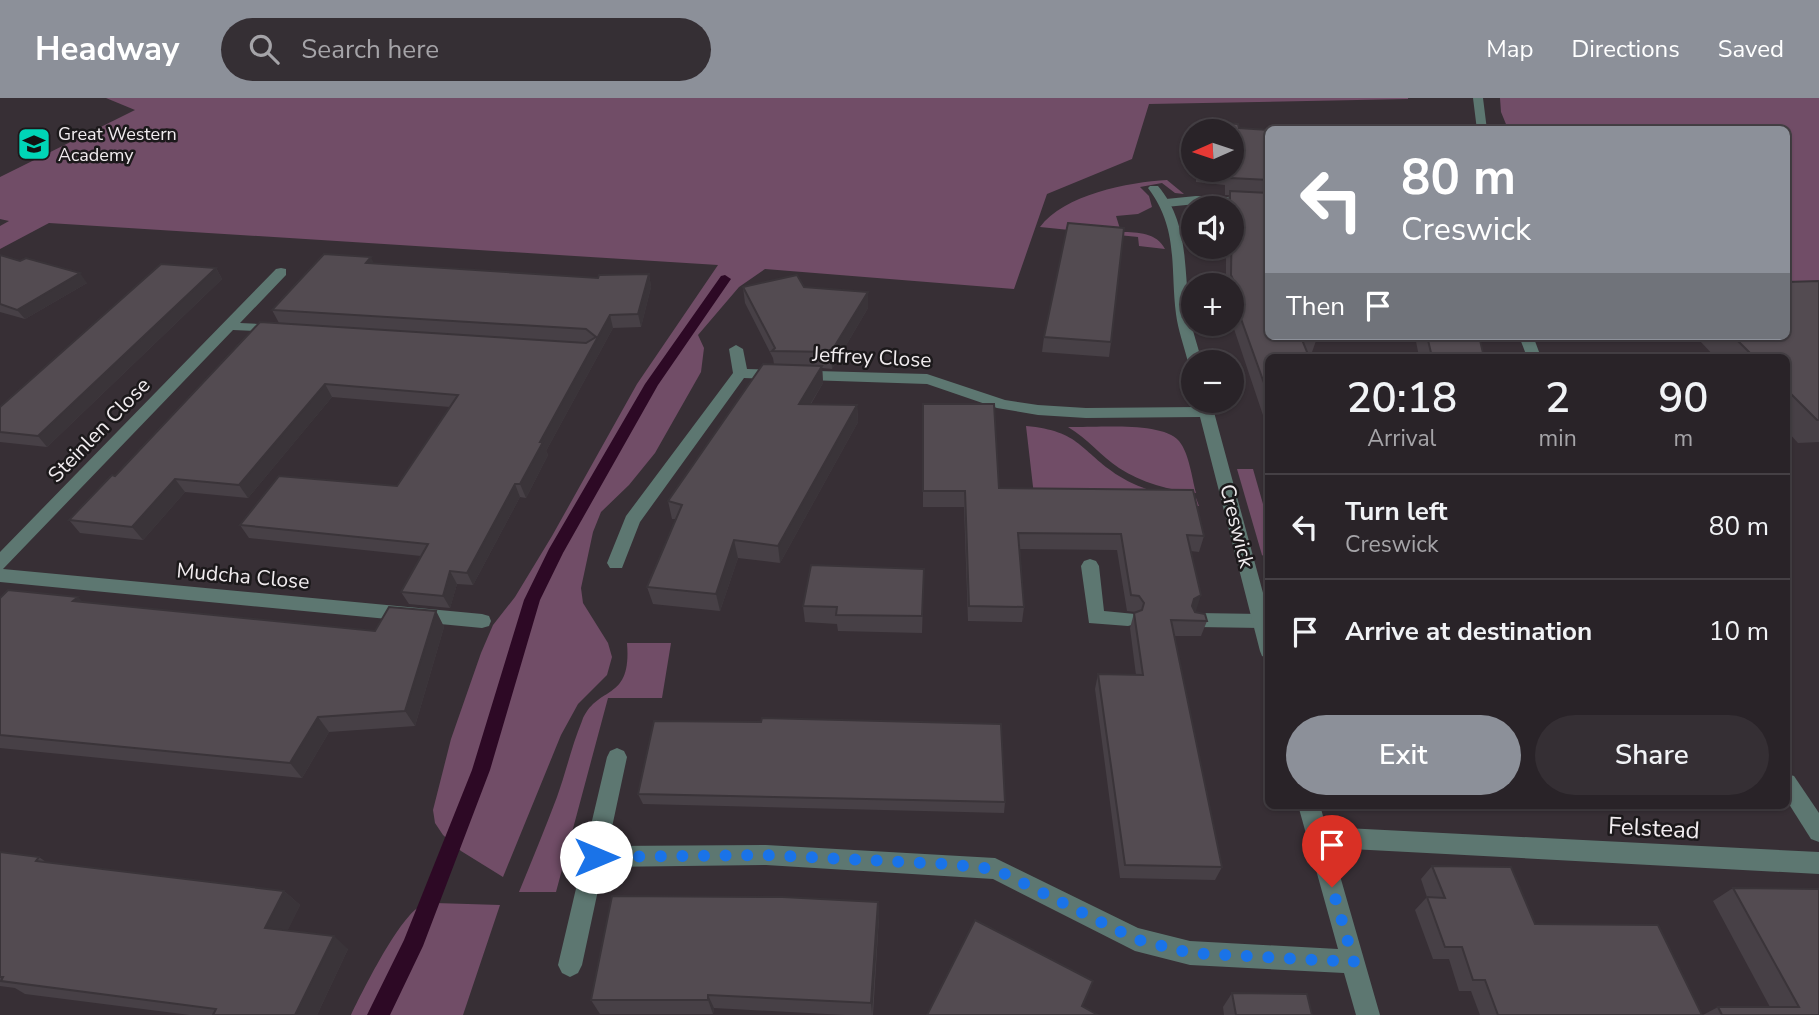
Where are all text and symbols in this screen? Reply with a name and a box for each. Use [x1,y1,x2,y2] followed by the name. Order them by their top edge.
[221,18,711,81] search box
[35,27,179,72] text: Headway
[245,30,283,68] icon: search
[301,32,439,67] text: Search here
[1486,33,1533,65] text: Map
[1571,33,1680,65] text: Directions
[1718,33,1784,65] text: Saved
[1181,119,1244,182] north arrow
[1181,119,1244,413] map controls
[58,122,177,167] place label: Great Western Academy
[15,125,53,163] school or university icon: Great Western Academy
[1401,144,1516,211] text: 80 m
[1286,154,1377,245] icon: left
[1181,196,1244,259] button: sound
[1401,208,1531,251] text: Creswick
[1181,273,1244,336] button: +
[1359,287,1397,325] icon: arrive
[1286,289,1345,324] text: Then
[811,340,932,374] street label: Jeffrey Close
[1181,350,1244,413] button: −
[1346,370,1457,427] text: 20:18
[1545,370,1570,427] text: 2
[1658,370,1709,427] text: 90
[42,371,156,489] street label: Steinlen Close
[1367,423,1436,454] text: Arrival
[1539,423,1577,454] text: min
[1673,423,1693,454] text: m
[1213,481,1261,571] street label: Creswick
[1345,494,1448,529] text: Turn left
[1286,508,1324,546] icon: left
[1709,509,1769,544] text: 80 m
[1345,529,1438,560] text: Creswick
[175,556,311,596] street label: Mudcha Close
[1286,613,1324,651] icon: arrive
[1345,614,1592,649] text: Arrive at destination
[1709,614,1769,649] text: 10 m
[1286,715,1521,795] button: Exit
[1535,715,1769,795] button: Share
[1607,810,1701,846] street label: Felstead
[1302,815,1362,887] pin
[559,820,633,894] position arrow
[1313,826,1351,864] icon: arrive

